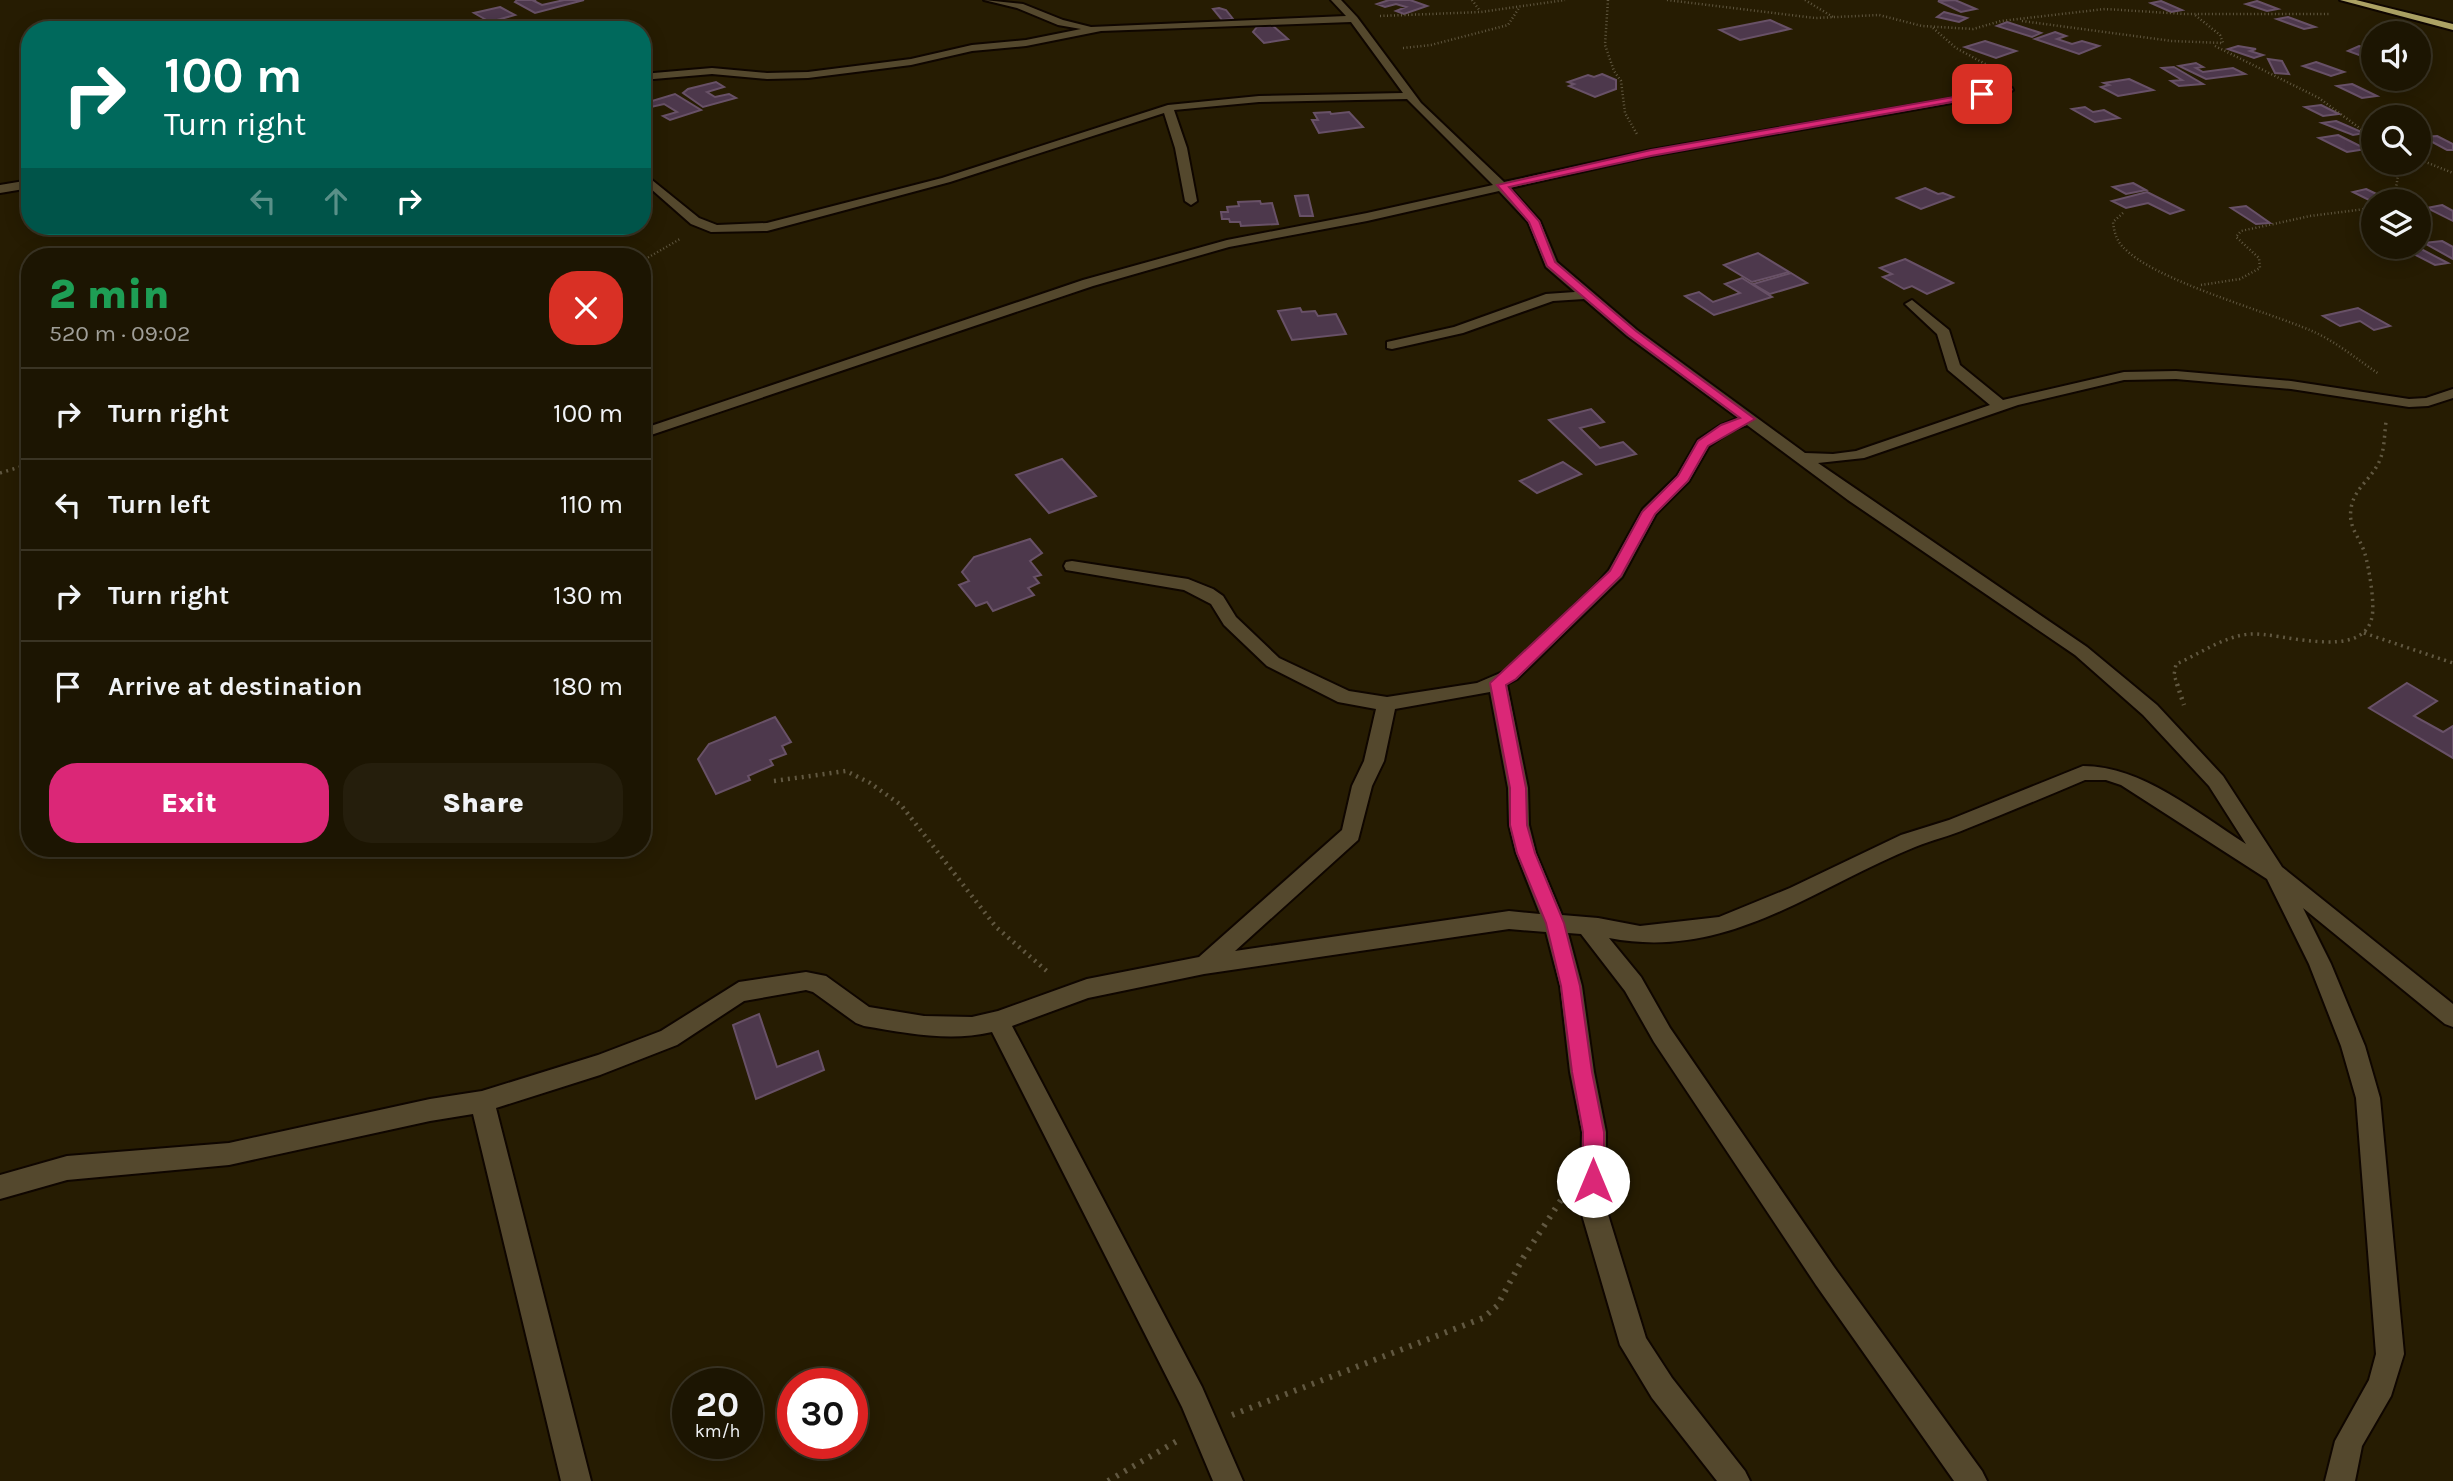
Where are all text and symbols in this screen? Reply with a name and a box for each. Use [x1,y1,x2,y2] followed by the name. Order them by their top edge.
[2361,21,2431,259] map controls
[2361,21,2431,91] button: sound
[164,47,302,104] text: 100 m
[49,49,140,140] icon: right
[1952,64,2012,124] pin
[1963,75,2001,113] icon: arrive
[2361,105,2431,175] button: search
[164,106,306,143] text: Turn right
[244,182,282,220] icon: left
[317,182,355,220] icon: ahead
[390,182,428,220] icon: right
[2361,189,2431,259] button: layers
[49,269,169,319] text: 2 min
[549,271,623,345] button: close
[49,320,190,347] text: 520 m · 09:02
[49,395,87,433] icon: right
[108,398,229,429] text: Turn right
[553,398,623,429] text: 100 m
[49,486,87,524] icon: left
[108,489,210,520] text: Turn left
[560,489,623,520] text: 110 m
[49,577,87,615] icon: right
[108,580,229,611] text: Turn right
[553,580,623,611] text: 130 m
[49,668,87,706] icon: arrive
[108,671,362,702] text: Arrive at destination
[553,671,623,702] text: 180 m
[49,763,329,843] button: Exit
[343,763,623,843] button: Share
[1556,1144,1630,1218] position arrow
[777,1368,868,1459] speed limit sign: 30
[696,1384,739,1425] text: 20
[695,1420,740,1442] text: km/h

